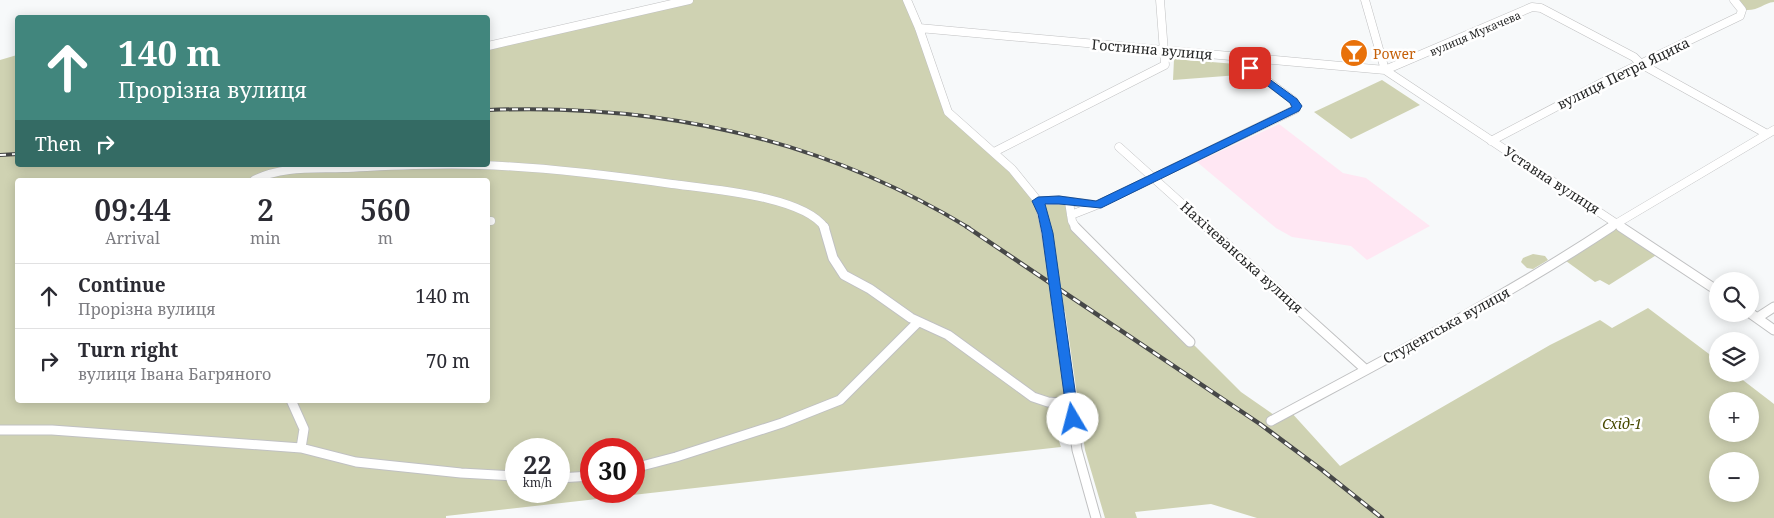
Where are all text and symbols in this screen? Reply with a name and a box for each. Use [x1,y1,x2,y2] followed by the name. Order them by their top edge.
[1427,7,1523,59] street label: вулиця Мукачева
[118,29,221,76] text: 140 m
[1554,33,1692,113] street label: вулиця Петра Яцика
[1091,34,1213,64] street label: Гостинна вулиця
[35,35,100,100] icon: ahead
[1339,38,1369,68] bar icon: Power
[1373,44,1416,63] place label: Power
[1229,47,1271,89] pin
[1236,54,1264,82] icon: arrive
[118,74,307,104] text: Прорізна вулиця
[91,130,119,158] icon: right
[35,131,81,157] text: Then
[1500,142,1604,218] street label: Уставна вулиця
[94,189,171,230] text: 09:44
[257,189,274,230] text: 2
[360,189,411,230] text: 560
[1177,197,1307,317] street label: Нахічеванська вулиця
[105,227,160,249] text: Arrival
[250,227,281,249] text: min
[378,227,393,249] text: m
[78,272,166,298] text: Continue
[1709,272,1759,502] map controls
[1709,272,1759,322] button: search
[35,282,63,310] icon: ahead
[1379,282,1513,368] street label: Студентська вулиця
[415,283,470,309] text: 140 m
[78,298,216,320] text: Прорізна вулиця
[1709,332,1759,382] button: layers
[78,337,178,363] text: Turn right
[35,347,63,375] icon: right
[426,348,470,374] text: 70 m
[78,363,271,385] text: вулиця Івана Багряного
[1046,392,1098,444] position arrow
[1709,392,1759,442] button: +
[1602,414,1642,433] park label: Схід-1
[580,438,645,503] speed limit sign: 30
[523,447,552,481] text: 22
[1709,452,1759,502] button: −
[523,474,552,491] text: km/h

